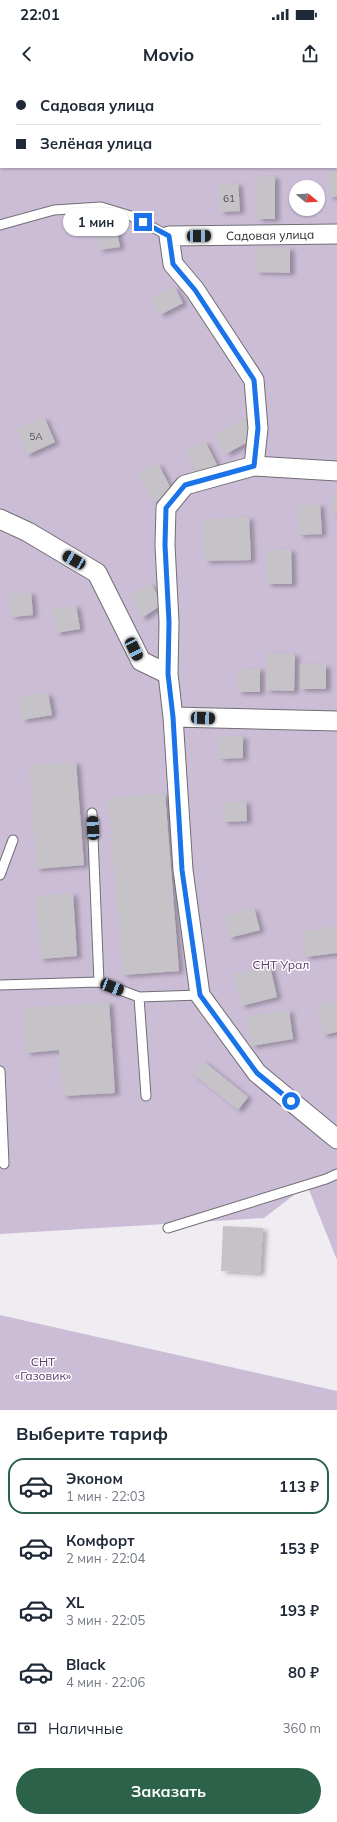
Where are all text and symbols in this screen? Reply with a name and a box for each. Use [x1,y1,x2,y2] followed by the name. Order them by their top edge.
[20,5,60,24] text: 22:01
[16,43,38,65] icon: back
[143,43,194,66] text: Movio
[299,43,321,65] icon: share
[40,96,154,115] text: Садовая улица
[40,134,152,153] text: Зелёная улица
[289,180,325,216] north arrow
[289,180,325,216] map controls
[223,192,235,205] house number: 61
[63,208,129,236] callout: 1 мин
[134,213,152,231] route end
[78,214,114,230] text: 1 мин
[226,227,314,243] street label: Садовая улица
[187,230,211,242] car
[29,430,43,443] house number: 5А
[61,549,87,571] car
[123,636,145,662] car
[191,712,215,724] car
[86,816,100,840] car
[253,957,309,972] park label: СНТ Урал
[99,977,125,997] car
[282,1092,300,1110] route start
[15,1354,72,1383] park label: СНТ «Газовик»
[16,1422,168,1445] text: Выберите тариф
[18,1468,54,1504] icon: car
[66,1469,123,1488] text: Эконом
[279,1477,319,1496] text: 113 ₽
[66,1488,145,1504] text: 1 мин · 22:03
[18,1530,54,1566] icon: car
[66,1531,135,1550] text: Комфорт
[279,1539,319,1558] text: 153 ₽
[66,1550,145,1566] text: 2 мин · 22:04
[18,1592,54,1628] icon: car
[66,1593,84,1612] text: XL
[279,1601,319,1620] text: 193 ₽
[66,1612,145,1628] text: 3 мин · 22:05
[18,1654,54,1690] icon: car
[66,1655,105,1674] text: Black
[288,1663,319,1682] text: 80 ₽
[66,1674,145,1690] text: 4 мин · 22:06
[16,1717,38,1739] icon: cash
[48,1719,123,1738] text: Наличные
[283,1720,321,1736] text: 360 m
[16,1768,321,1814] button: Заказать

